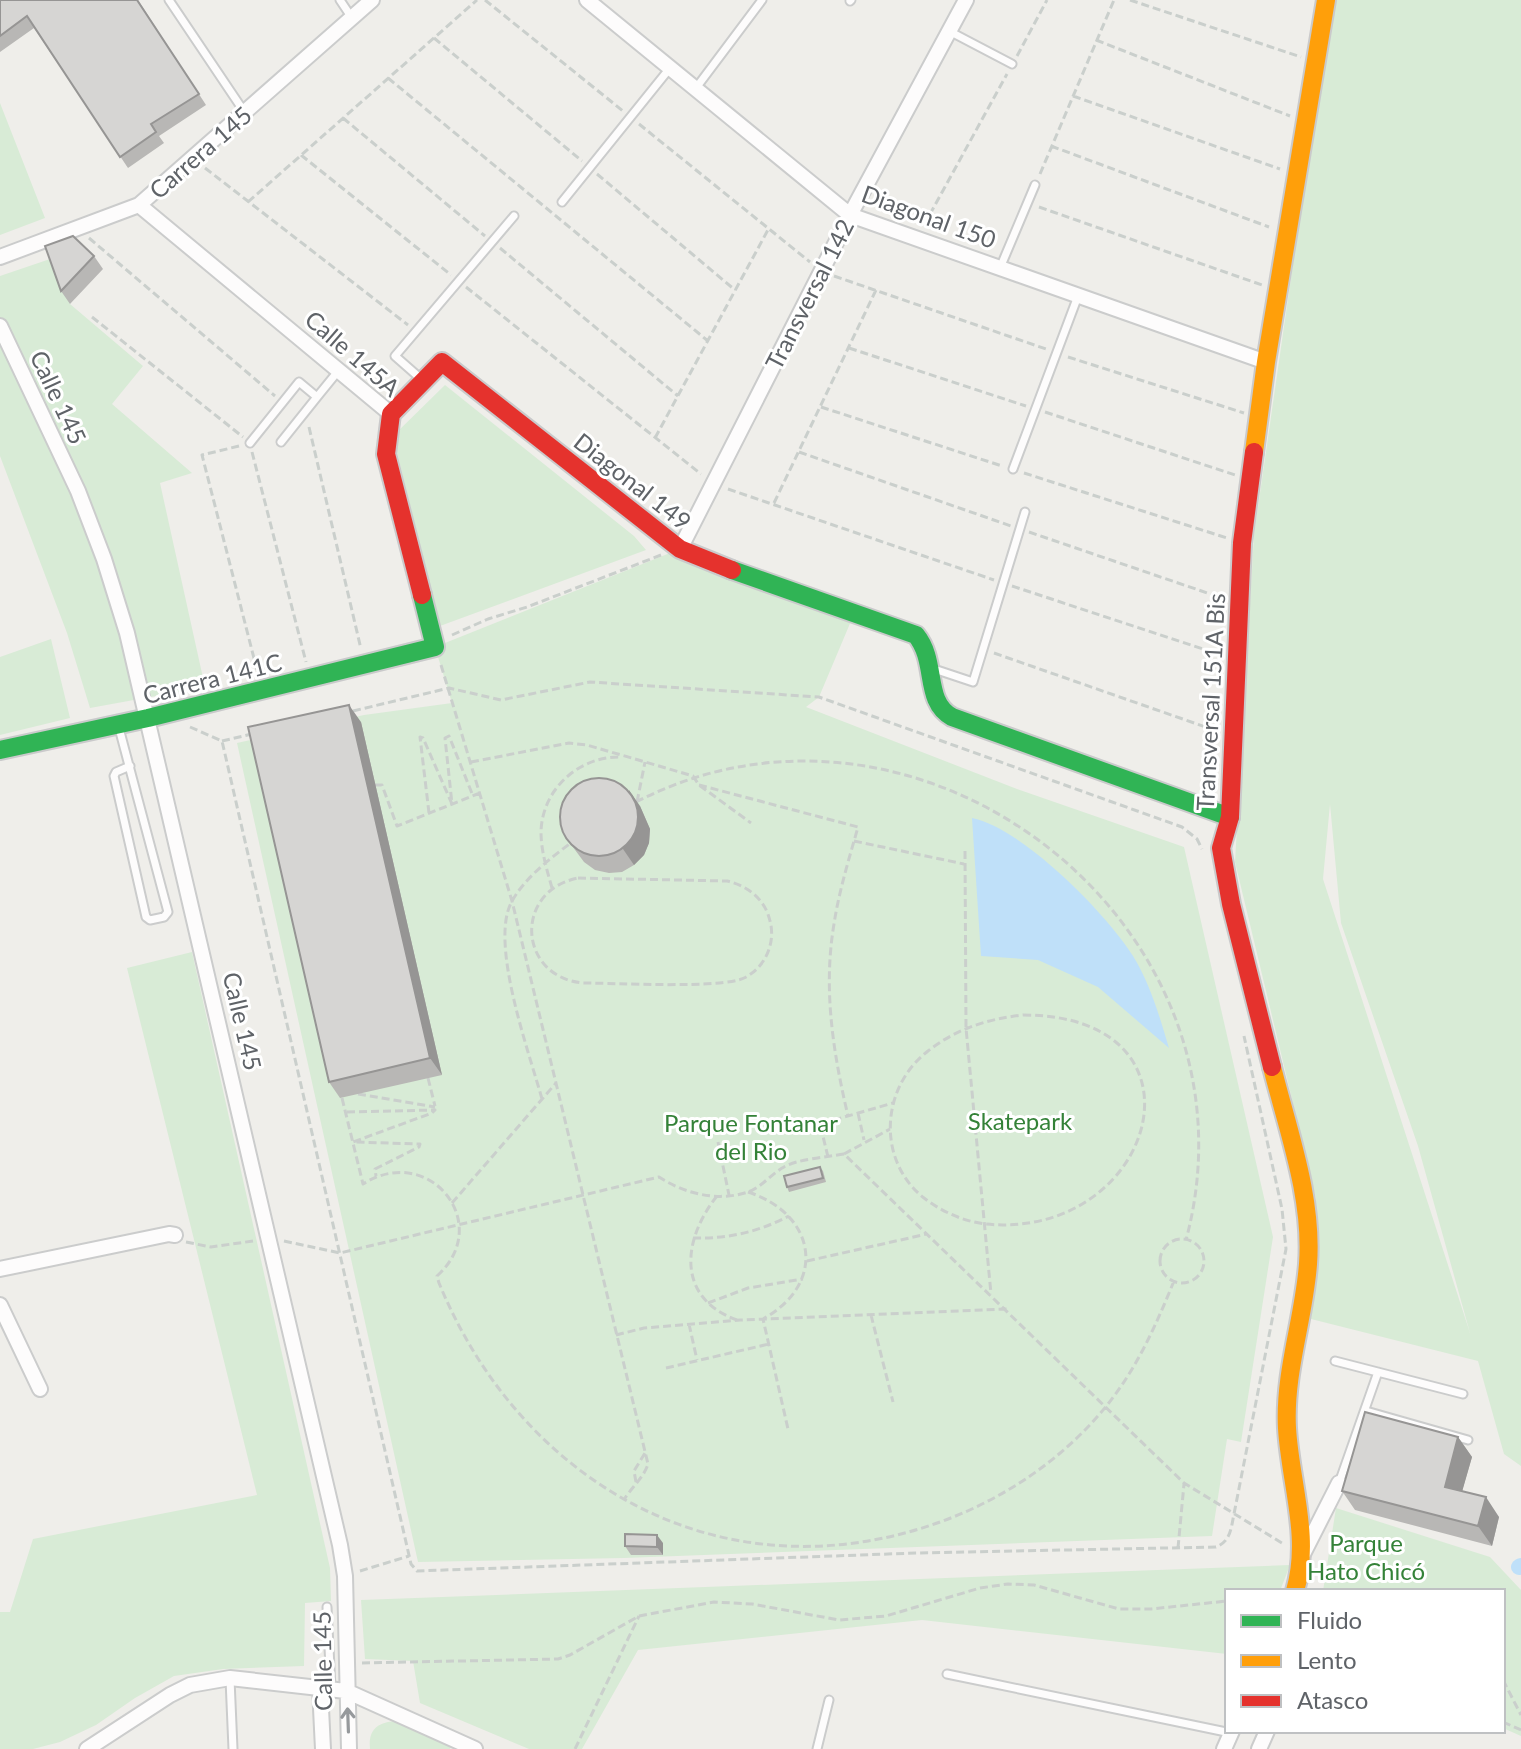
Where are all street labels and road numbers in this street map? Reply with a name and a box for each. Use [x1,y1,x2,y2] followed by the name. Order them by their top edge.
[143,100,257,204] street label: Carrera 145
[858,178,1000,254] street label: Diagonal 150
[759,214,859,374] street label: Transversal 142
[300,304,407,403] street label: Calle 145A
[25,346,93,448] street label: Calle 145
[569,426,697,536] street label: Diagonal 149
[1190,592,1230,812] street label: Transversal 151A Bis
[140,647,284,709] street label: Carrera 141C
[218,969,268,1073] street label: Calle 145
[307,1611,337,1711] street label: Calle 145

